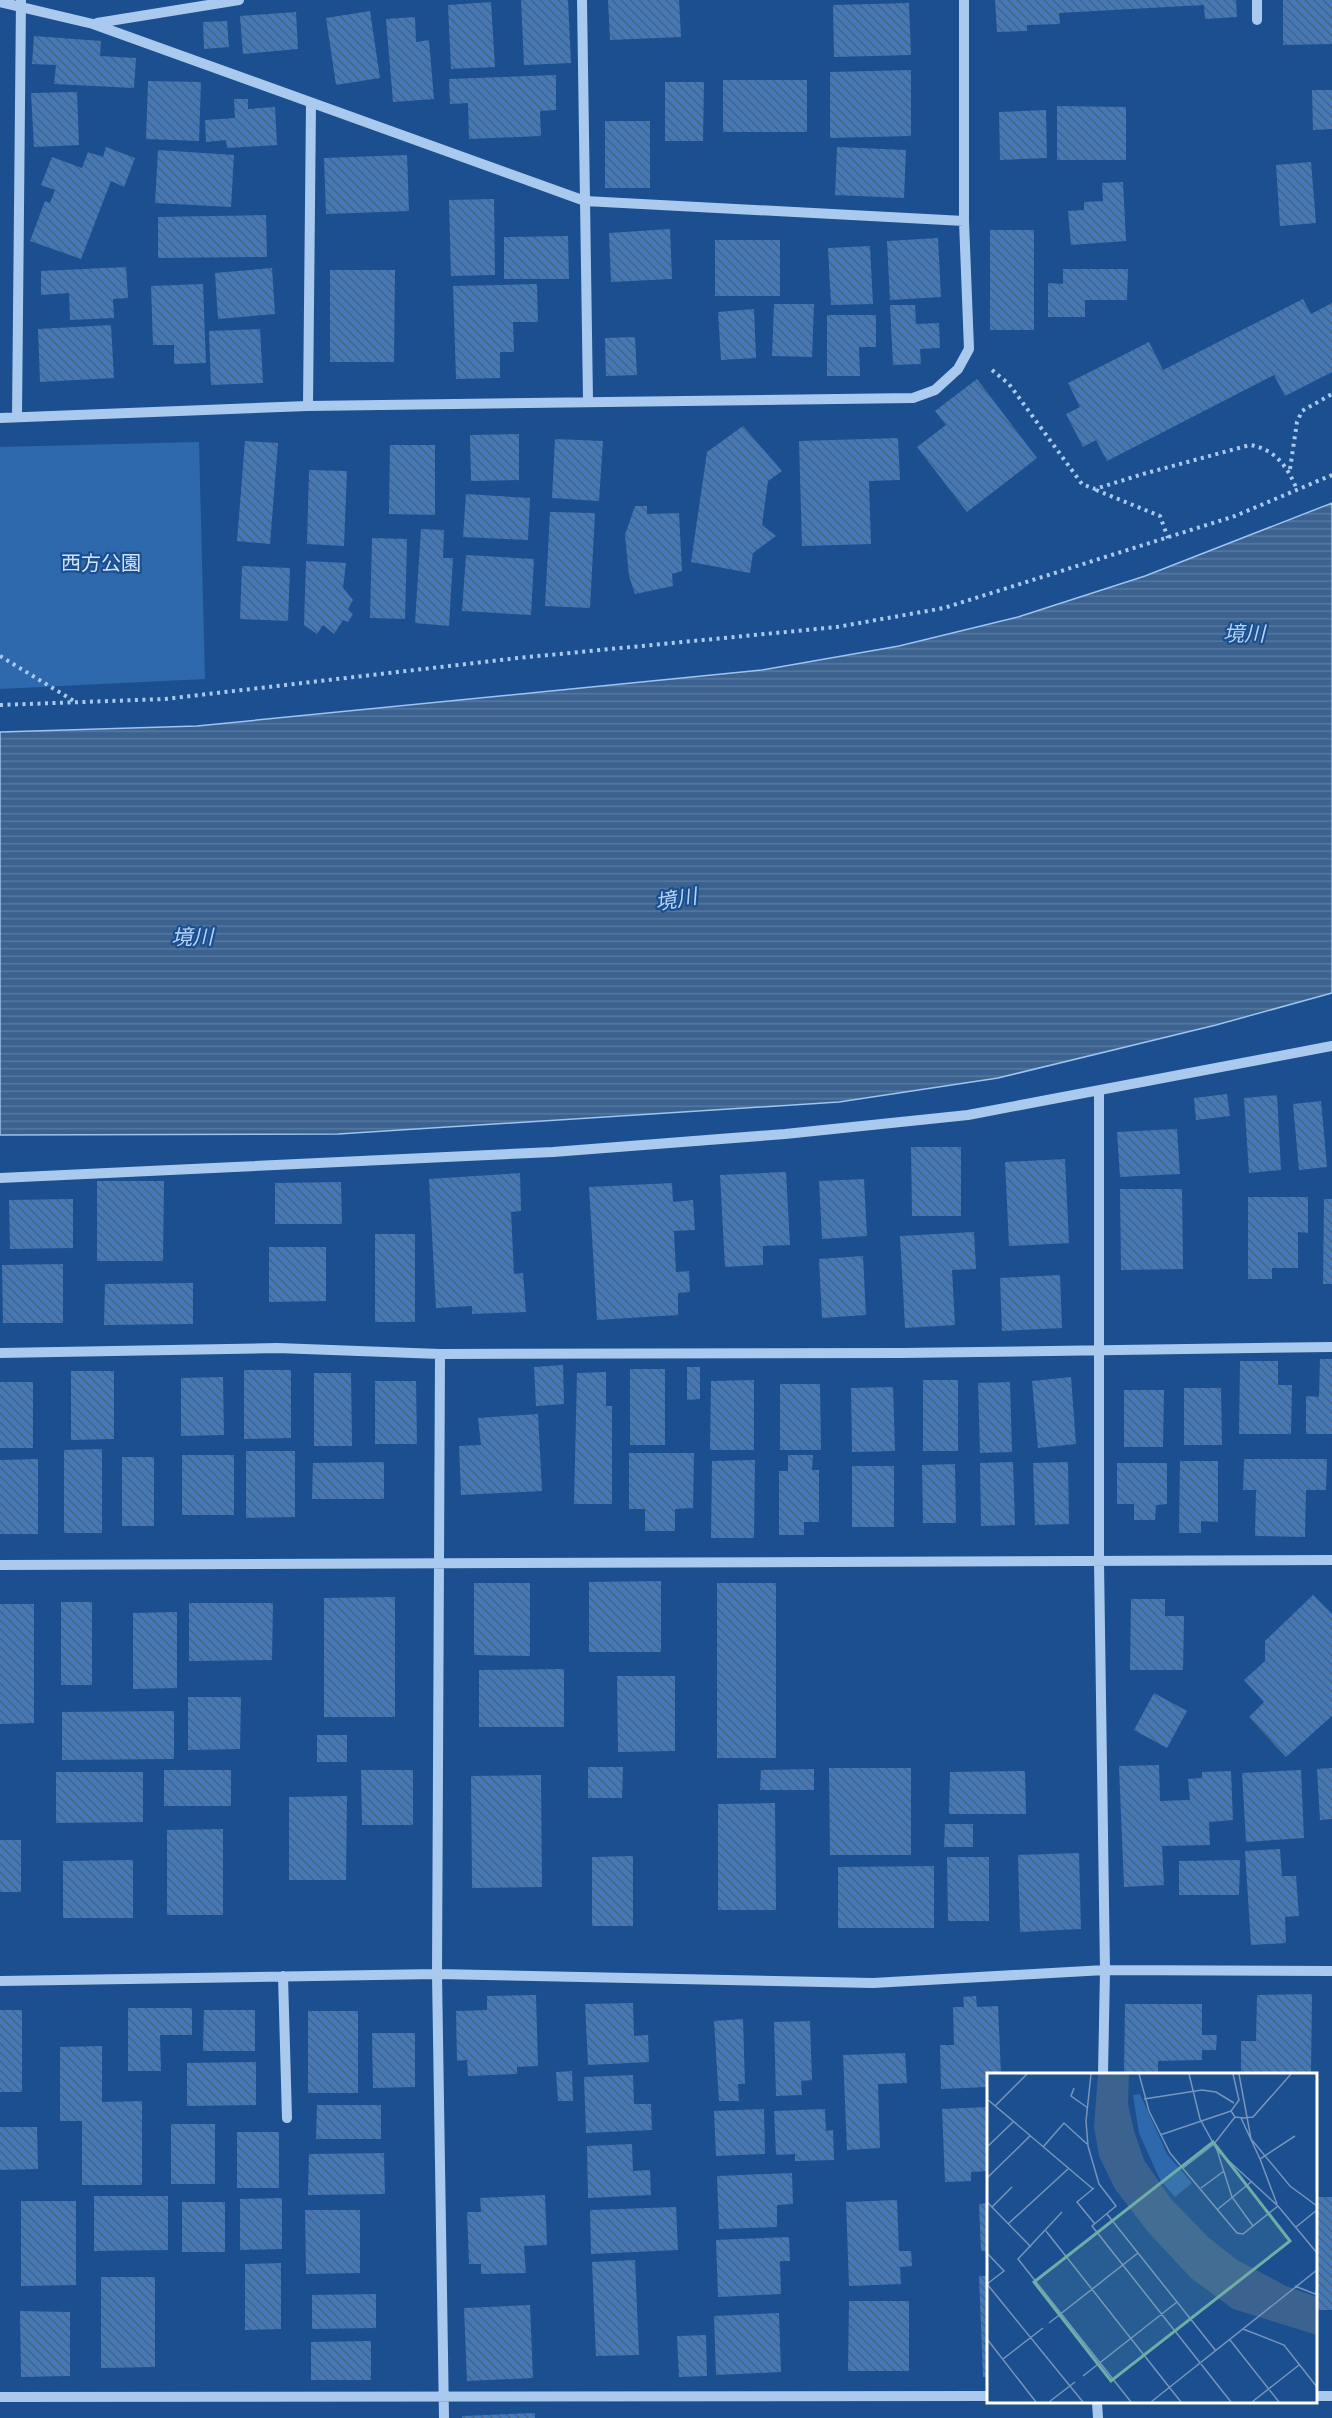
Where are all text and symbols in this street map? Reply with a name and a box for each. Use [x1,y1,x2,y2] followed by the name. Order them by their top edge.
[61,551,141,575] park label: 西方公園
[1223,621,1267,646] water label: 境川
[653,883,701,915] water label: 境川
[171,924,215,950] water label: 境川
[987,2073,1317,2403] inset map

